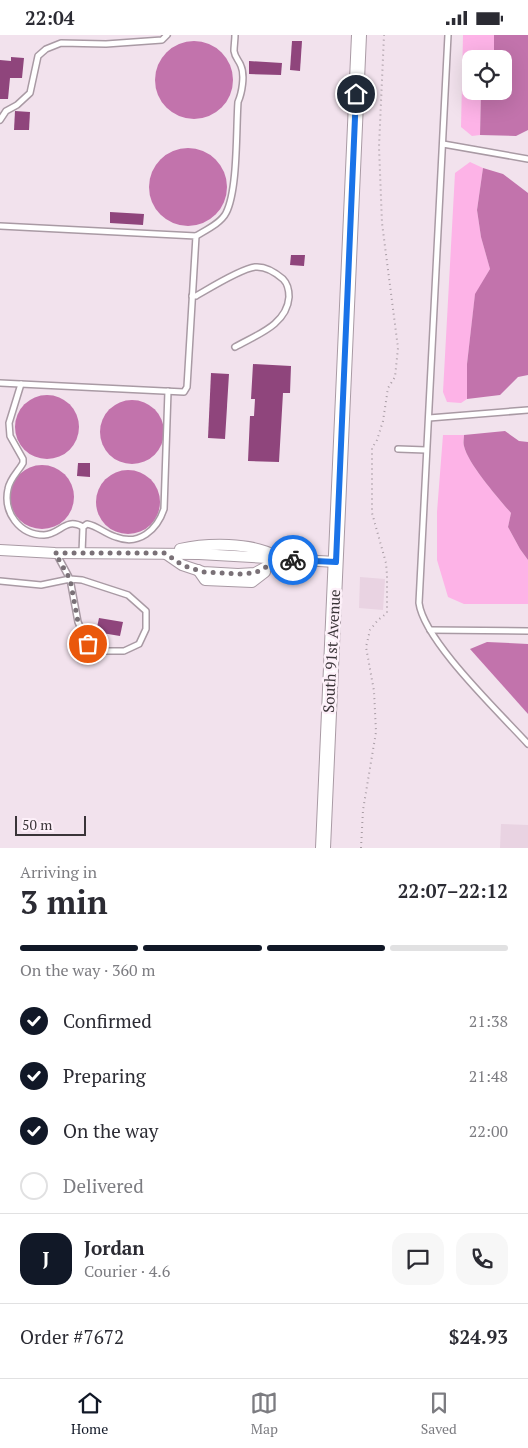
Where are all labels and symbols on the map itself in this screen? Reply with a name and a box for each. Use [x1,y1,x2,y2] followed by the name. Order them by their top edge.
[335,73,377,115] pin
[268,535,318,585] courier
[318,589,344,713] street label: South 91st Avenue
[67,623,109,665] pin
[15,813,86,836] scale bar

